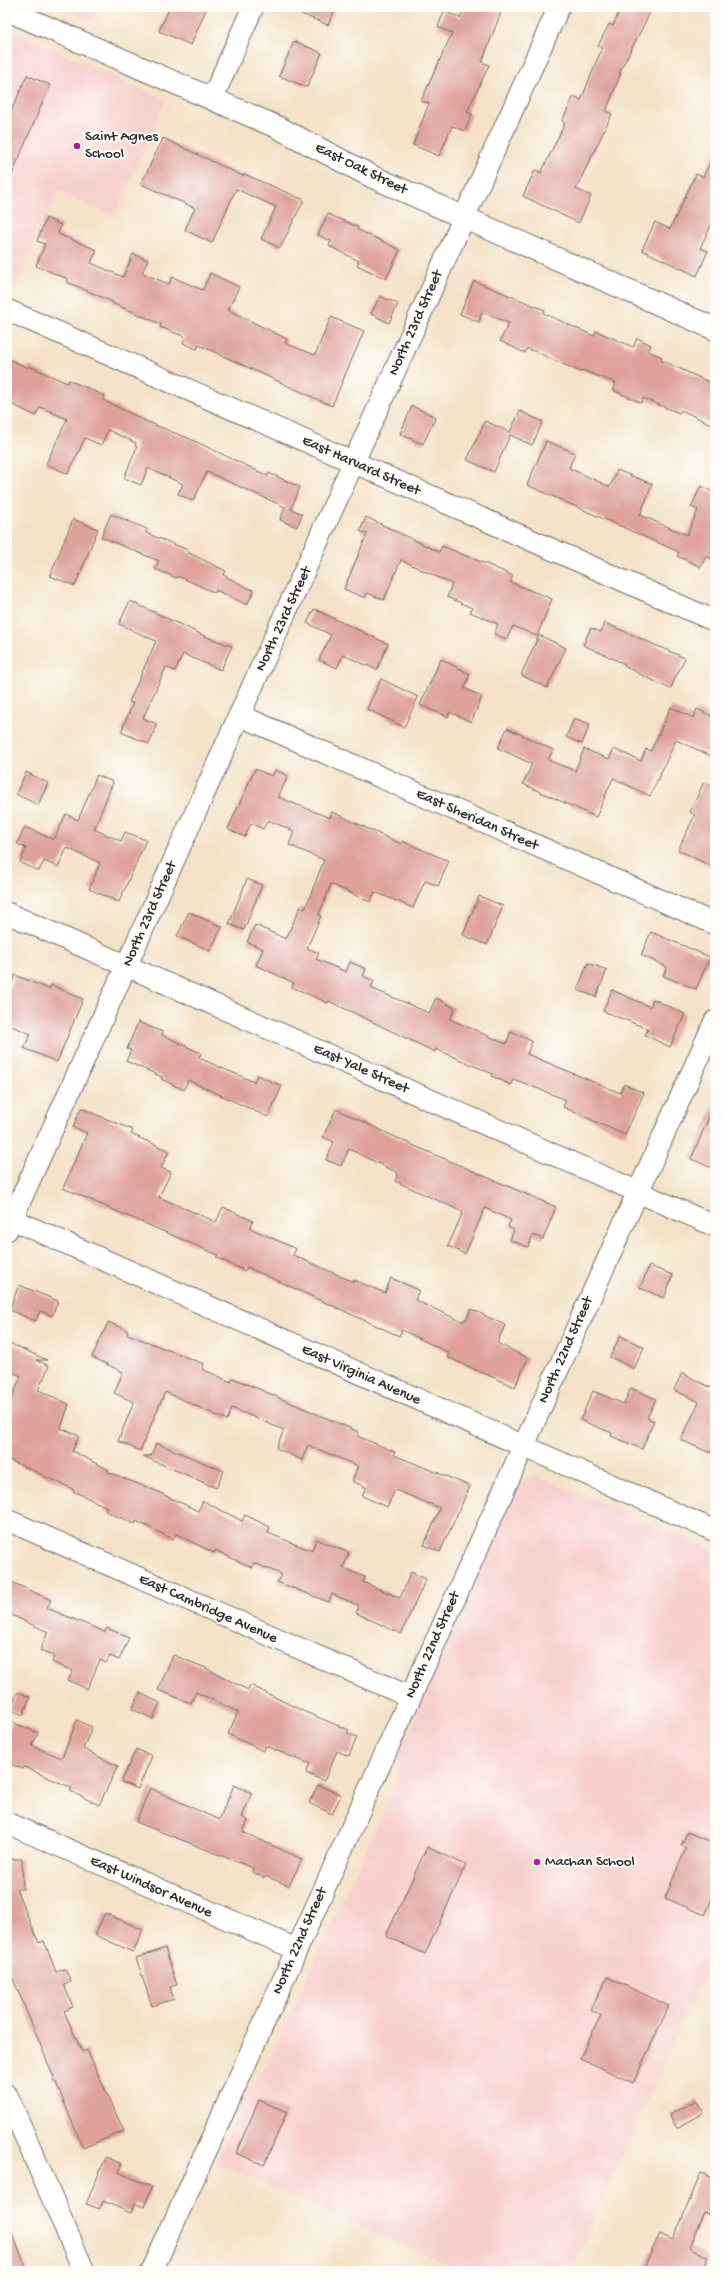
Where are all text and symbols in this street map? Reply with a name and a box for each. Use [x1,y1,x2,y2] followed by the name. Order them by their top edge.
[85,128,159,163] place label: Saint Agnes School
[312,139,412,200] street label: East Oak Street
[72,141,82,151] marker: Saint Agnes School
[385,266,448,378] street label: North 23rd Street
[299,432,425,501] street label: East Harvard Street
[252,562,317,674] street label: North 23rd Street
[413,785,543,856] street label: East Sheridan Street
[119,857,182,969] street label: North 23rd Street
[310,1040,413,1099] street label: East Yale Street
[534,1292,598,1406] street label: North 22nd Street
[298,1341,424,1410] street label: East Virginia Avenue
[136,1570,280,1648] street label: East Cambridge Avenue
[401,1587,465,1701] street label: North 22nd Street
[87,1852,215,1922] street label: East Windsor Avenue
[545,1853,635,1871] place label: Machan School
[532,1857,542,1867] marker: Machan School
[268,1883,332,1997] street label: North 22nd Street

